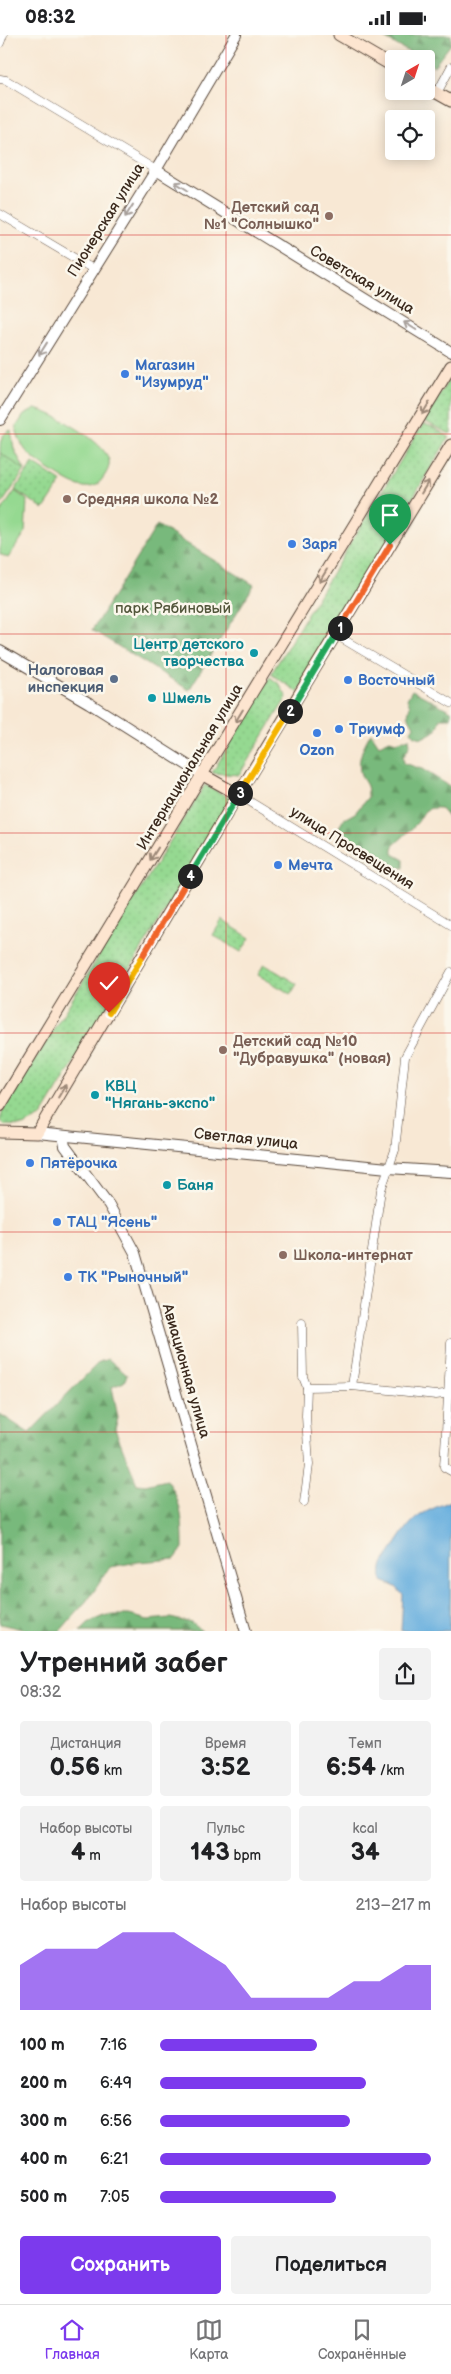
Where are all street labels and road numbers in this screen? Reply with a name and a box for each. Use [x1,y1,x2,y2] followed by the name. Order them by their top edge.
[63,159,149,280] street label: Пионерская улица
[306,241,418,319] street label: Советская улица
[133,680,247,853] street label: Интернациональная улица
[287,802,417,894] street label: улица Просвещения
[193,1124,299,1154] street label: Светлая улица
[157,1301,214,1441] street label: Авиационная улица

